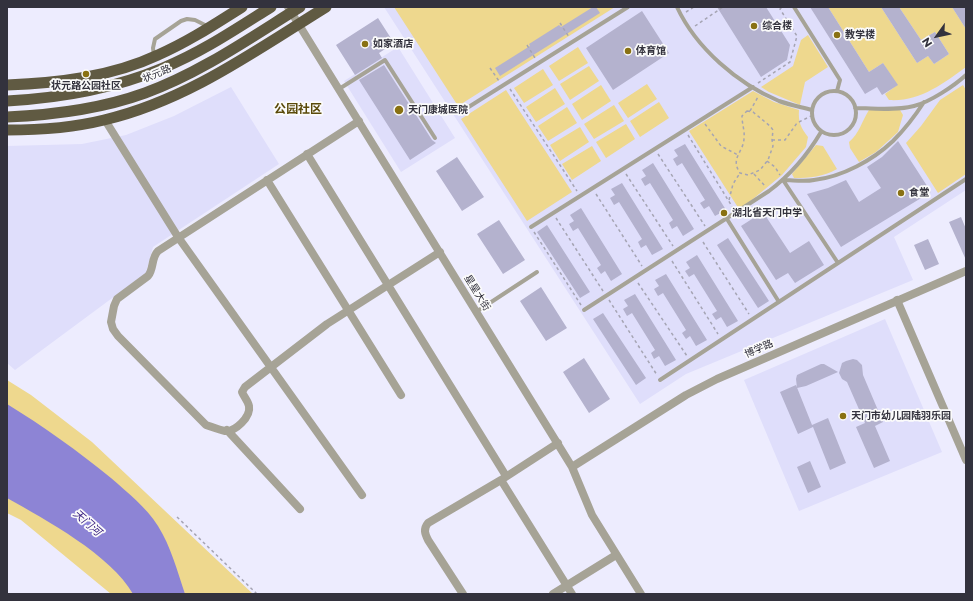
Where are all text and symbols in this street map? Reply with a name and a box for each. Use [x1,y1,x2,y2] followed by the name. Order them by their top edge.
[917,16,957,56] north arrow
[762,20,792,32] place label: 综合楼
[749,21,759,31] marker: 综合楼
[845,29,875,41] place label: 教学楼
[832,30,842,40] marker: 教学楼
[919,35,935,50] text: N
[373,38,413,50] place label: 如家酒店
[360,39,370,49] marker: 如家酒店
[636,45,666,57] place label: 体育馆
[623,46,633,56] marker: 体育馆
[141,63,173,85] street label: 状元路
[81,69,91,79] marker: 状元路公园社区
[51,80,121,92] place label: 状元路公园社区
[274,102,322,116] district label: 公园社区
[393,104,405,116] marker: 天门康城医院
[408,104,468,116] place label: 天门康城医院
[909,187,929,199] place label: 食堂
[896,188,906,198] marker: 食堂
[732,207,802,219] place label: 湖北省天门中学
[719,208,729,218] marker: 湖北省天门中学
[461,273,493,313] street label: 星星大街
[743,337,775,361] street label: 博学路
[851,410,951,422] place label: 天门市幼儿园陆羽乐园
[838,411,848,421] marker: 天门市幼儿园陆羽乐园
[70,507,104,539] water label: 天门河

